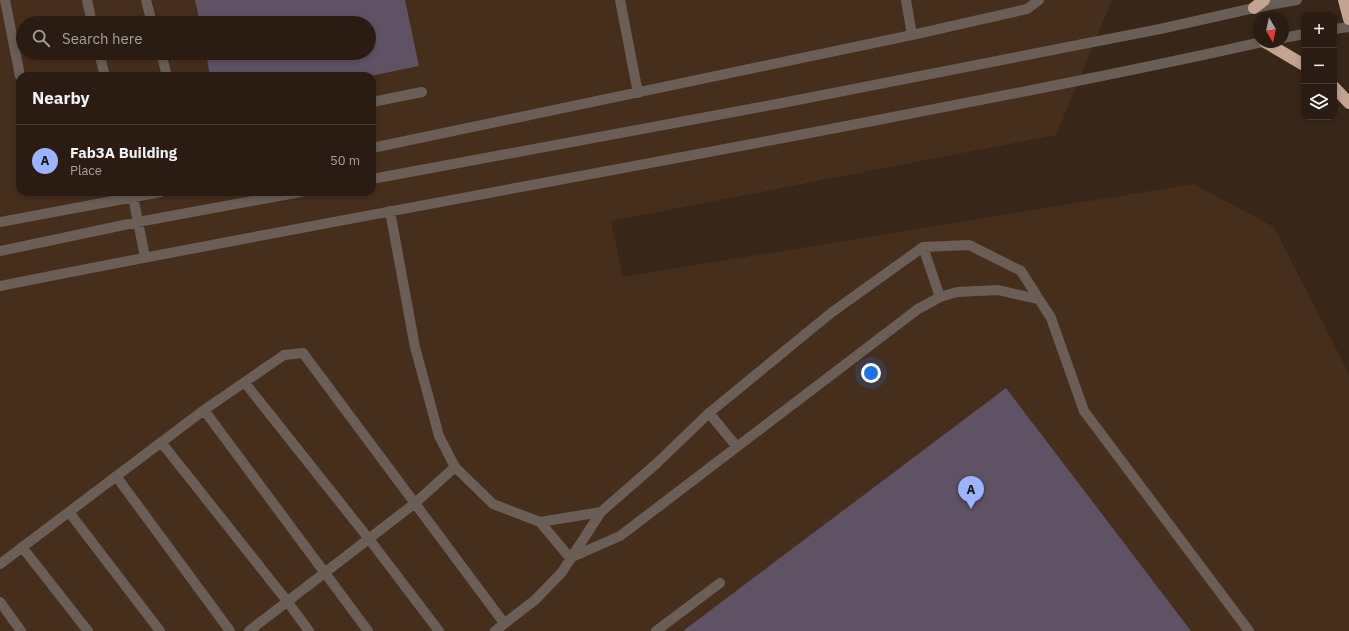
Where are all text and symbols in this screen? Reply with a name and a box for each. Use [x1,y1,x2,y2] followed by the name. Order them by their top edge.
[1253,12,1289,48] north arrow
[1301,12,1337,120] map controls
[1301,12,1337,48] button: +
[16,16,376,60] search box
[30,27,52,49] icon: search
[62,29,142,48] text: Search here
[1301,48,1337,84] button: −
[1301,84,1337,120] button: layers
[32,87,90,109] text: Nearby
[70,143,177,162] text: Fab3A Building
[41,152,49,169] text: A
[330,152,360,169] text: 50 m
[70,162,102,179] text: Place
[861,363,881,383] your location
[958,476,984,509] pin: A

